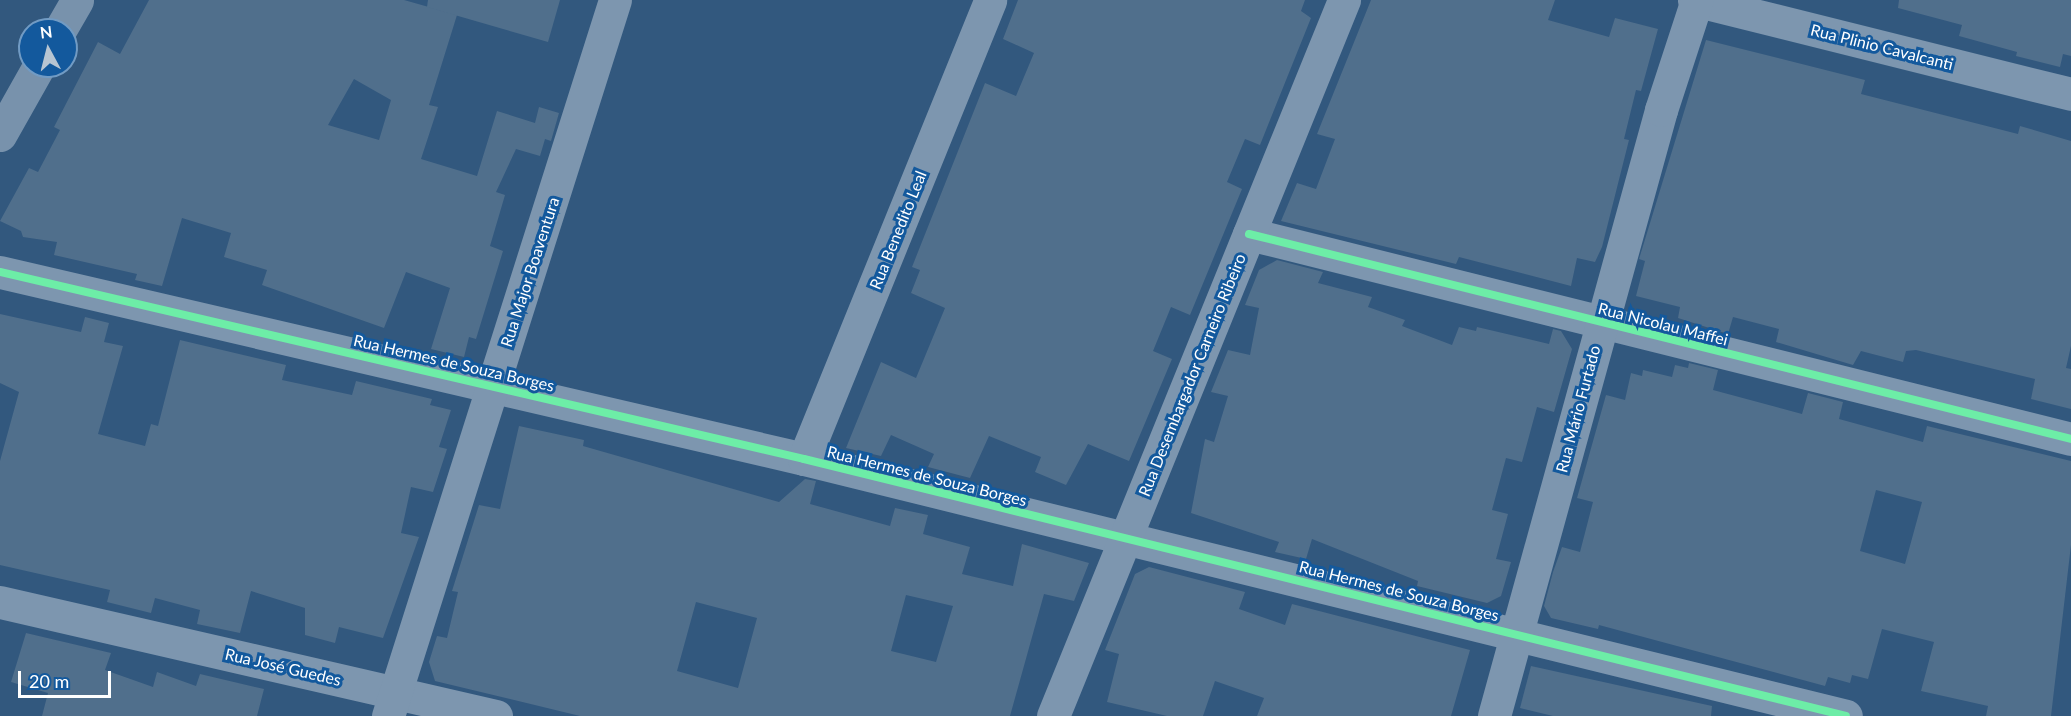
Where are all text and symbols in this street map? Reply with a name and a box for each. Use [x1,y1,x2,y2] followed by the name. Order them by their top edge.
[18,18,78,78] north arrow
[1809,20,1955,74] street label: Rua Plinio Cavalcanti
[39,21,53,42] text: N
[865,168,931,292] street label: Rua Benedito Leal
[497,194,563,350] street label: Rua Major Boaventura
[1134,251,1250,499] street label: Rua Desembargador Carneiro Ribeiro
[1596,299,1730,349] street label: Rua Nicolau Maffei
[352,331,556,395] street label: Rua Hermes de Souza Borges
[1552,343,1604,475] street label: Rua Mário Furtado
[825,442,1029,510] street label: Rua Hermes de Souza Borges
[1297,557,1501,625] street label: Rua Hermes de Souza Borges
[223,644,343,690] street label: Rua José Guedes
[21,659,114,697] scale bar
[29,670,69,692] text: 20 m

